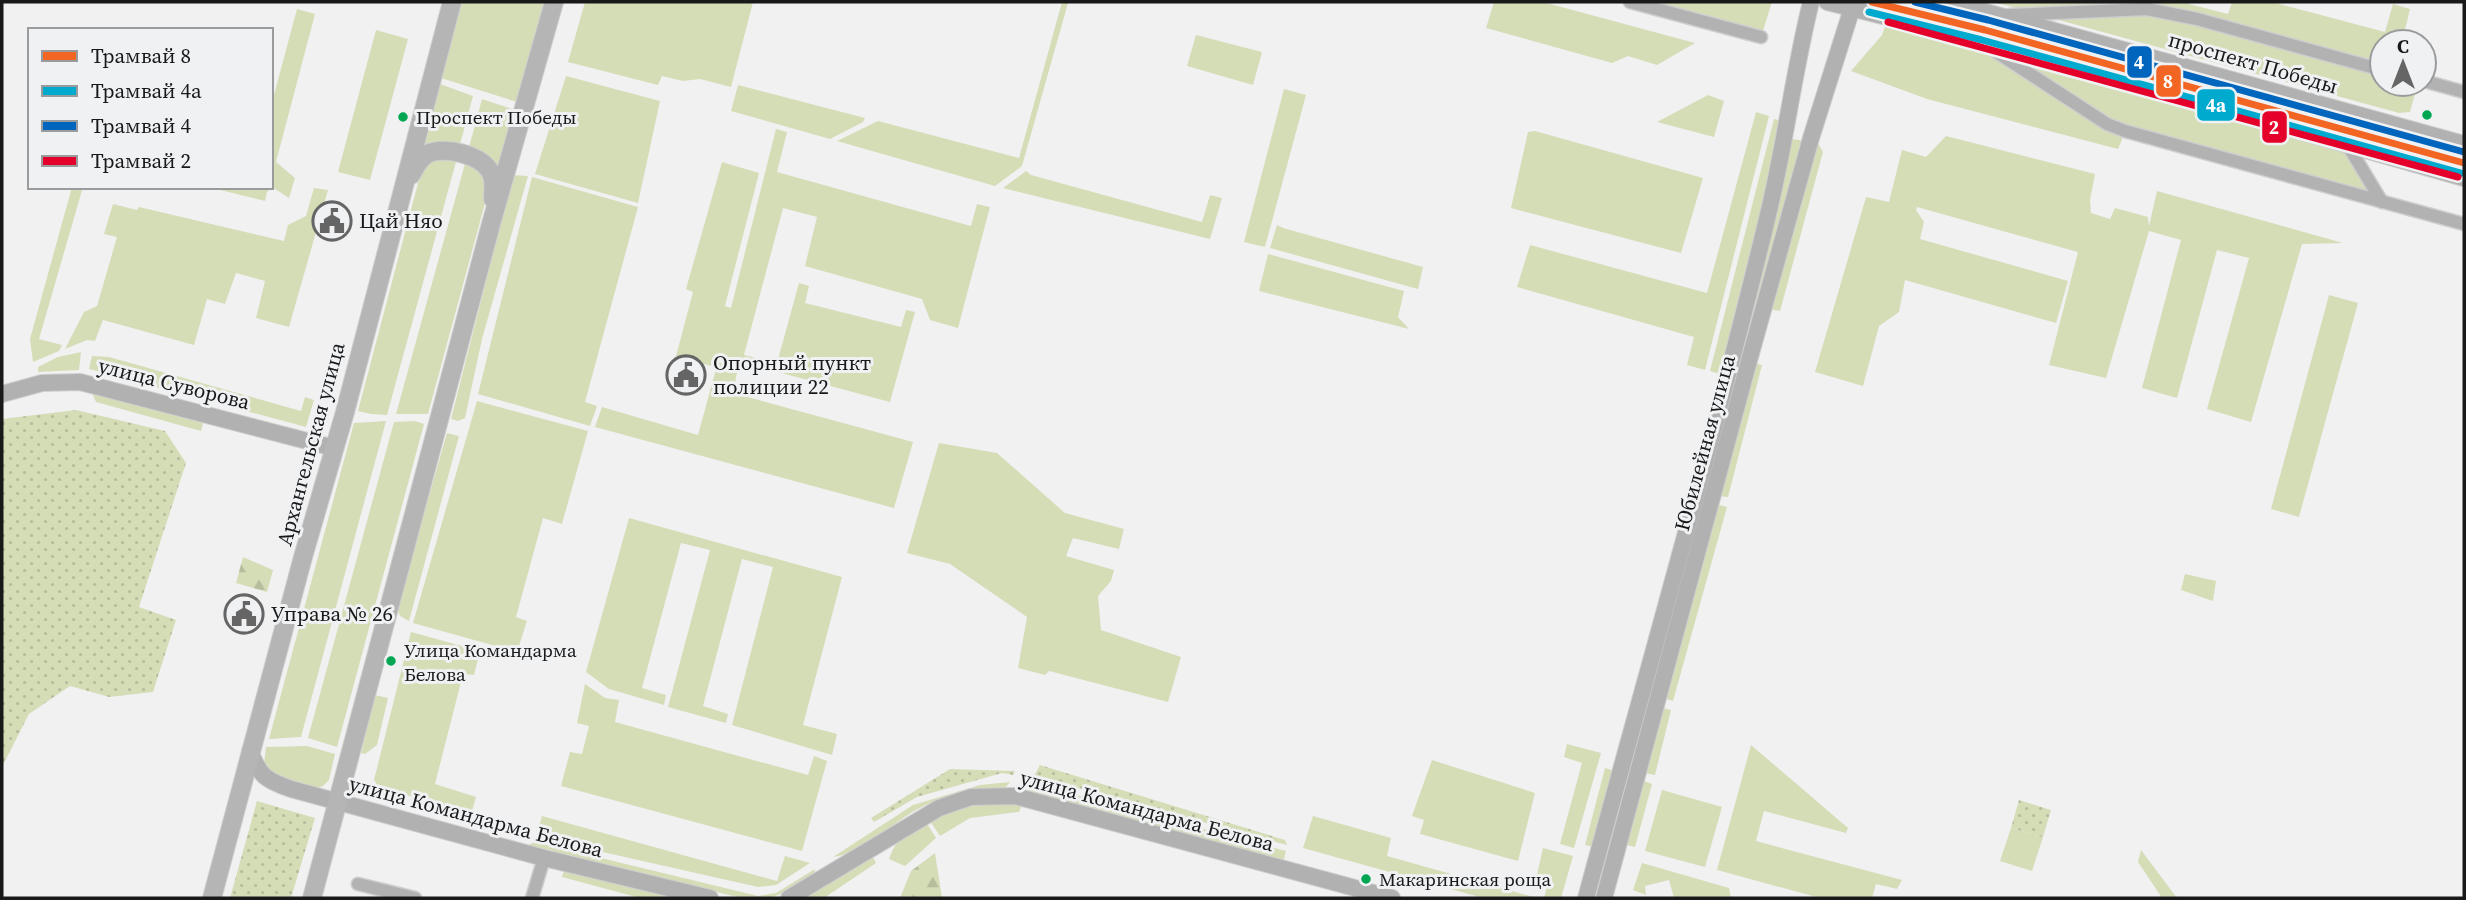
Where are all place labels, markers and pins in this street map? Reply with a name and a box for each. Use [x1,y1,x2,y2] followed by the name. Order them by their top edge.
[416,104,577,130] place label: Проспект Победы
[2420,108,2434,122] unlabelled marker
[396,110,410,124] marker: Проспект Победы
[311,200,353,242] public building icon: Цай Няо
[359,206,443,235] place label: Цай Няо
[713,348,871,401] place label: Опорный пункт полиции 22
[665,354,707,396] public building icon: Опорный пункт полиции 22
[223,593,265,635] public building icon: Управа № 26
[271,599,393,628] place label: Управа № 26
[404,637,577,687] place label: Улица Командарма Белова
[384,654,398,668] marker: Улица Командарма Белова
[1379,866,1552,892] place label: Макаринская роща
[1359,872,1373,886] marker: Макаринская роща

